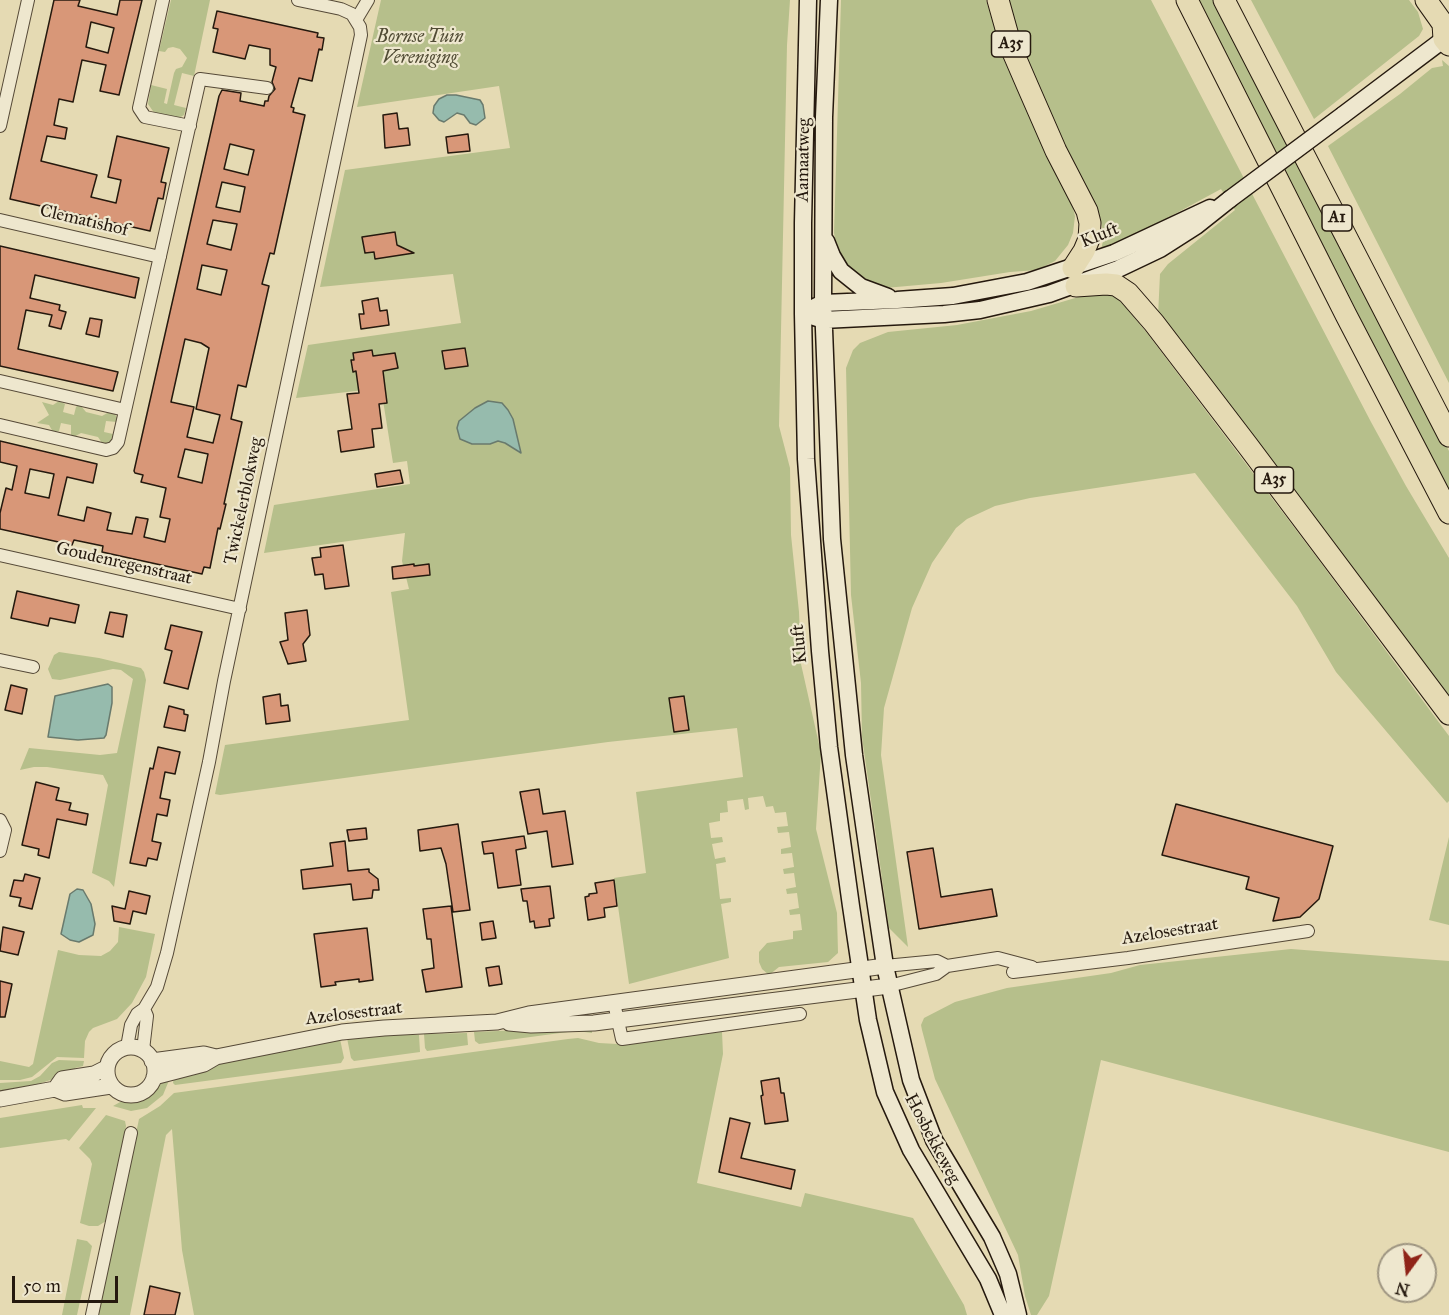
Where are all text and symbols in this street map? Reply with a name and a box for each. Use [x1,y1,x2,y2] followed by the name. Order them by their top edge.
[376,27,464,70] park label: Bornse Tuin Vereniging
[992,31,1030,57] road number: A35
[792,118,816,202] street label: Aamaatweg
[38,200,130,242] street label: Clematishof
[1322,205,1352,231] road number: A1
[1078,219,1122,253] street label: Kluft
[220,435,268,567] street label: Twickelerblokweg
[1254,467,1294,493] road number: A35
[54,538,194,590] street label: Goudenregenstraat
[788,623,812,665] street label: Kluft
[1120,914,1220,950] street label: Azelosestraat
[304,997,404,1031] street label: Azelosestraat
[899,1090,965,1188] street label: Hosbekkeweg
[1377,1243,1437,1303] north arrow
[15,1264,122,1302] scale bar
[23,1275,61,1297] text: 50 m
[1394,1278,1412,1300] text: N

